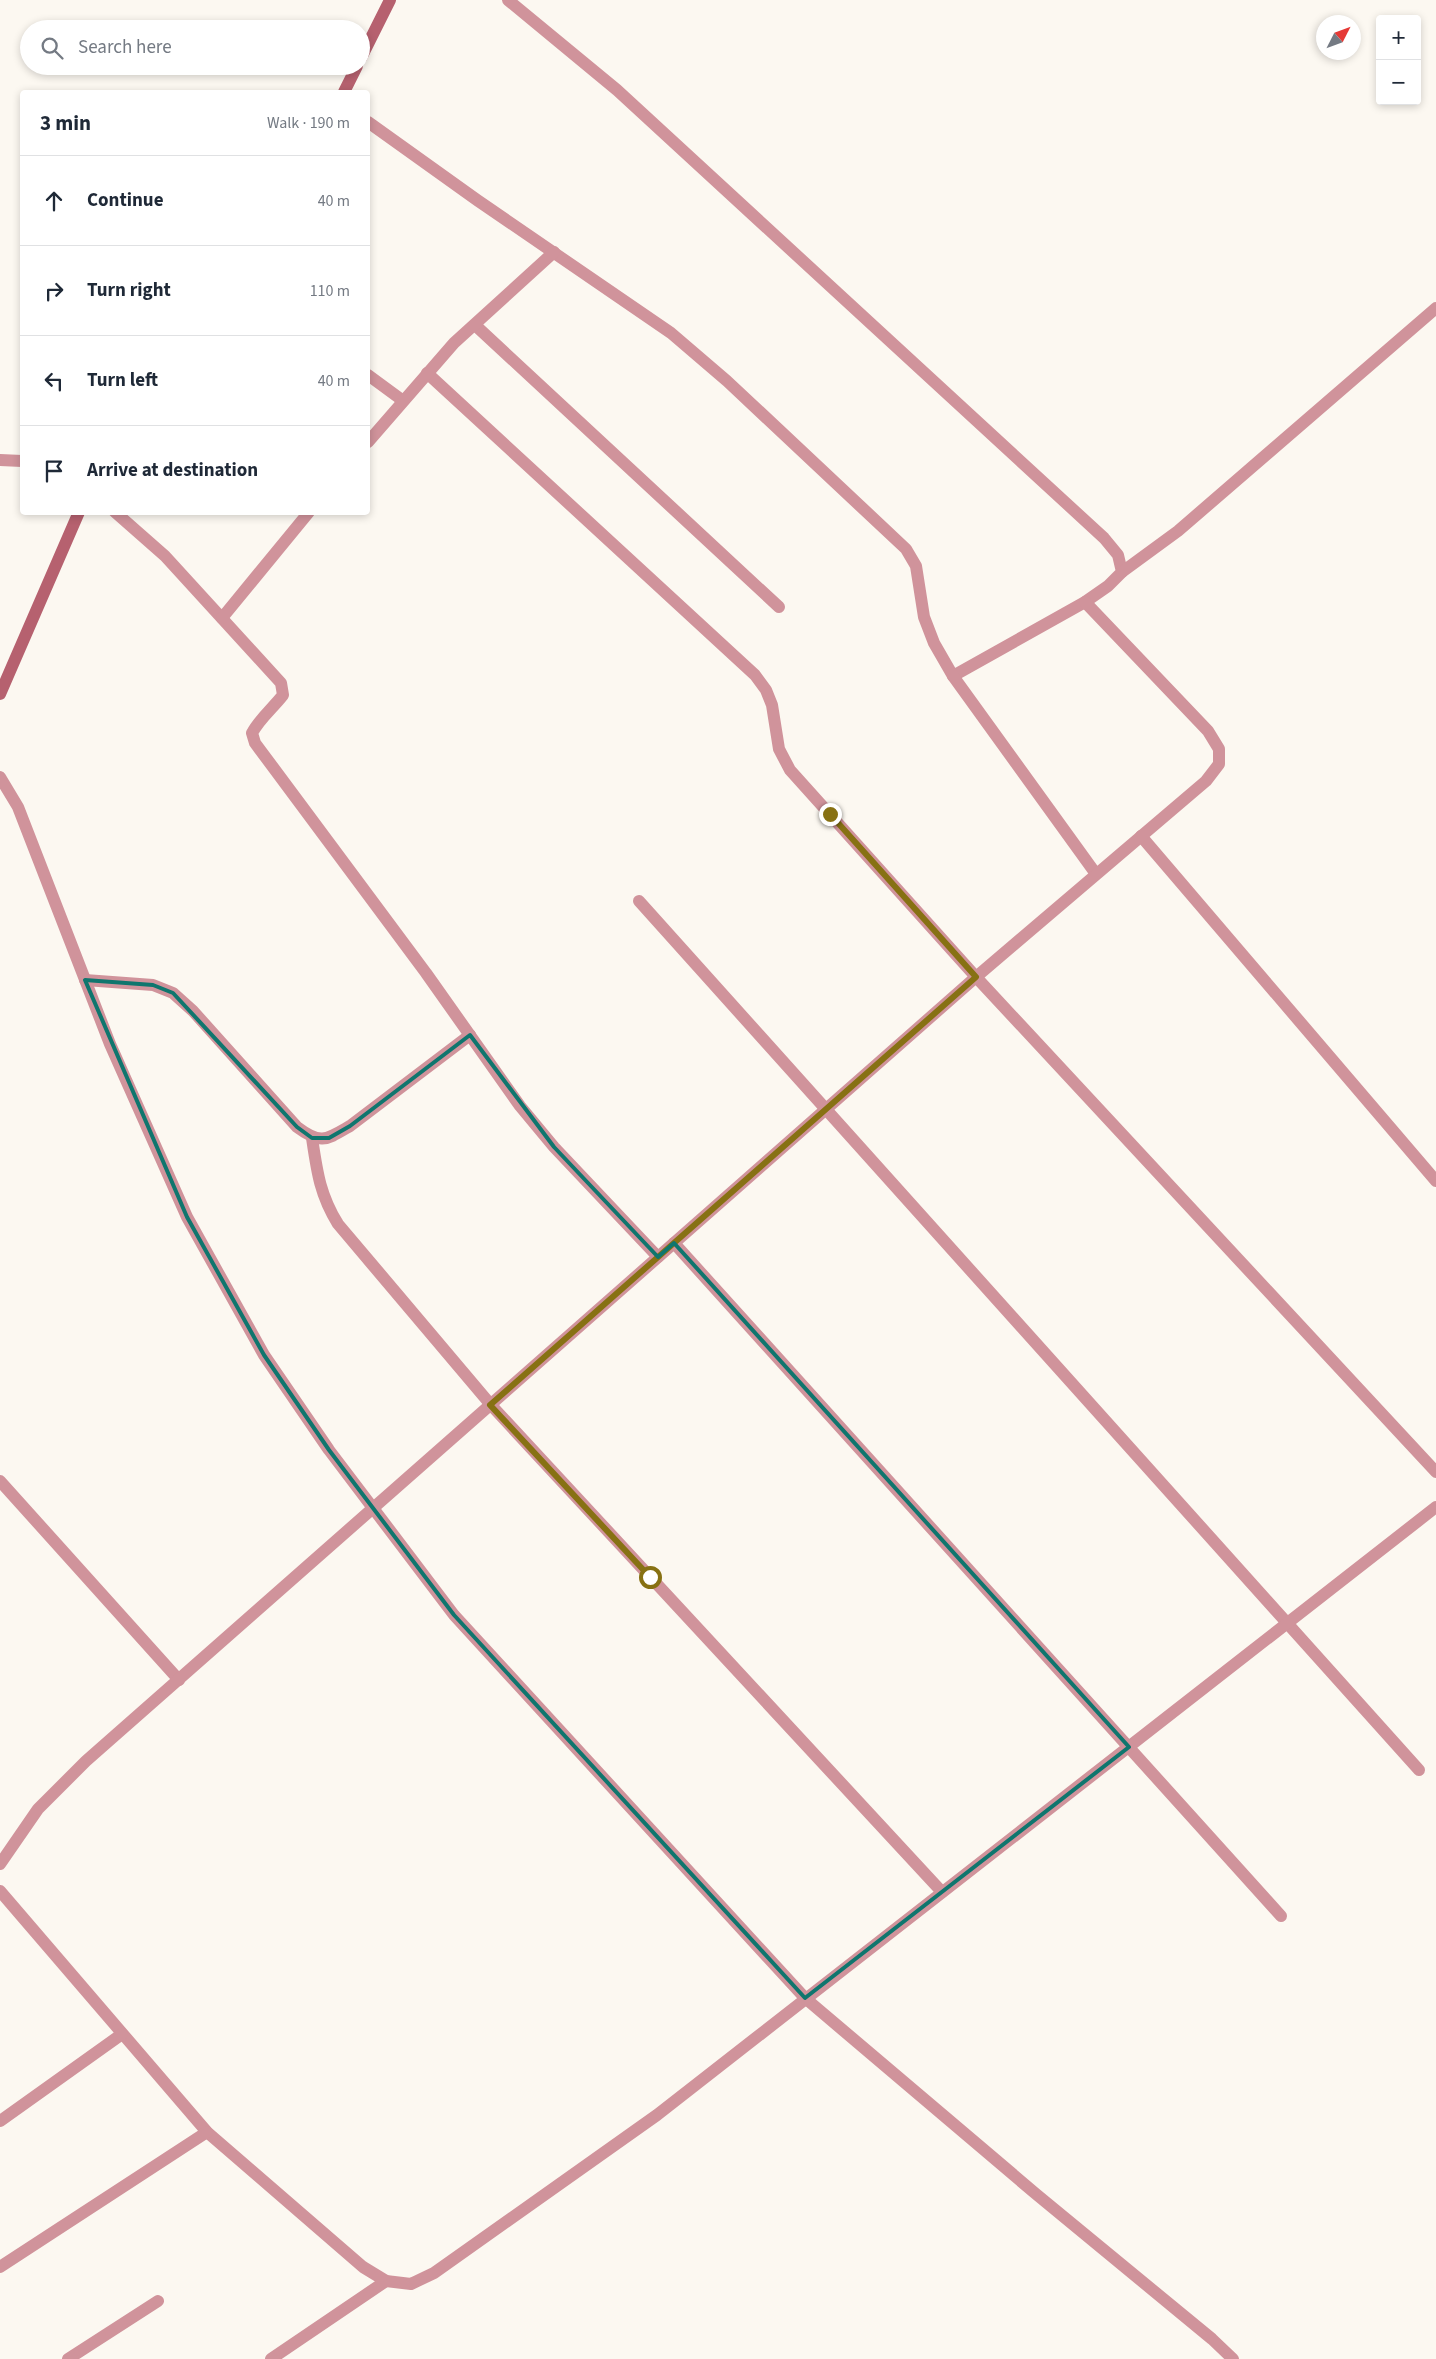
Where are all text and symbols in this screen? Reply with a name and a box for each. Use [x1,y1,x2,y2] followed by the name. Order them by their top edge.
[1316,15,1361,60] north arrow
[1376,15,1421,105] map controls
[1376,15,1421,60] button: +
[20,20,370,75] search box
[38,34,66,62] icon: search
[78,34,172,61] text: Search here
[1376,60,1421,105] button: −
[40,108,91,138] text: 3 min
[267,112,350,134] text: Walk · 190 m
[40,187,68,215] icon: ahead
[87,187,164,214] text: Continue
[318,190,350,212] text: 40 m
[40,277,68,305] icon: right
[87,277,171,304] text: Turn right
[310,280,350,302] text: 110 m
[40,367,68,395] icon: left
[87,367,158,394] text: Turn left
[318,370,350,392] text: 40 m
[40,457,68,485] icon: arrive
[87,457,258,484] text: Arrive at destination
[819,803,842,826] route end
[639,1566,662,1589] route start

